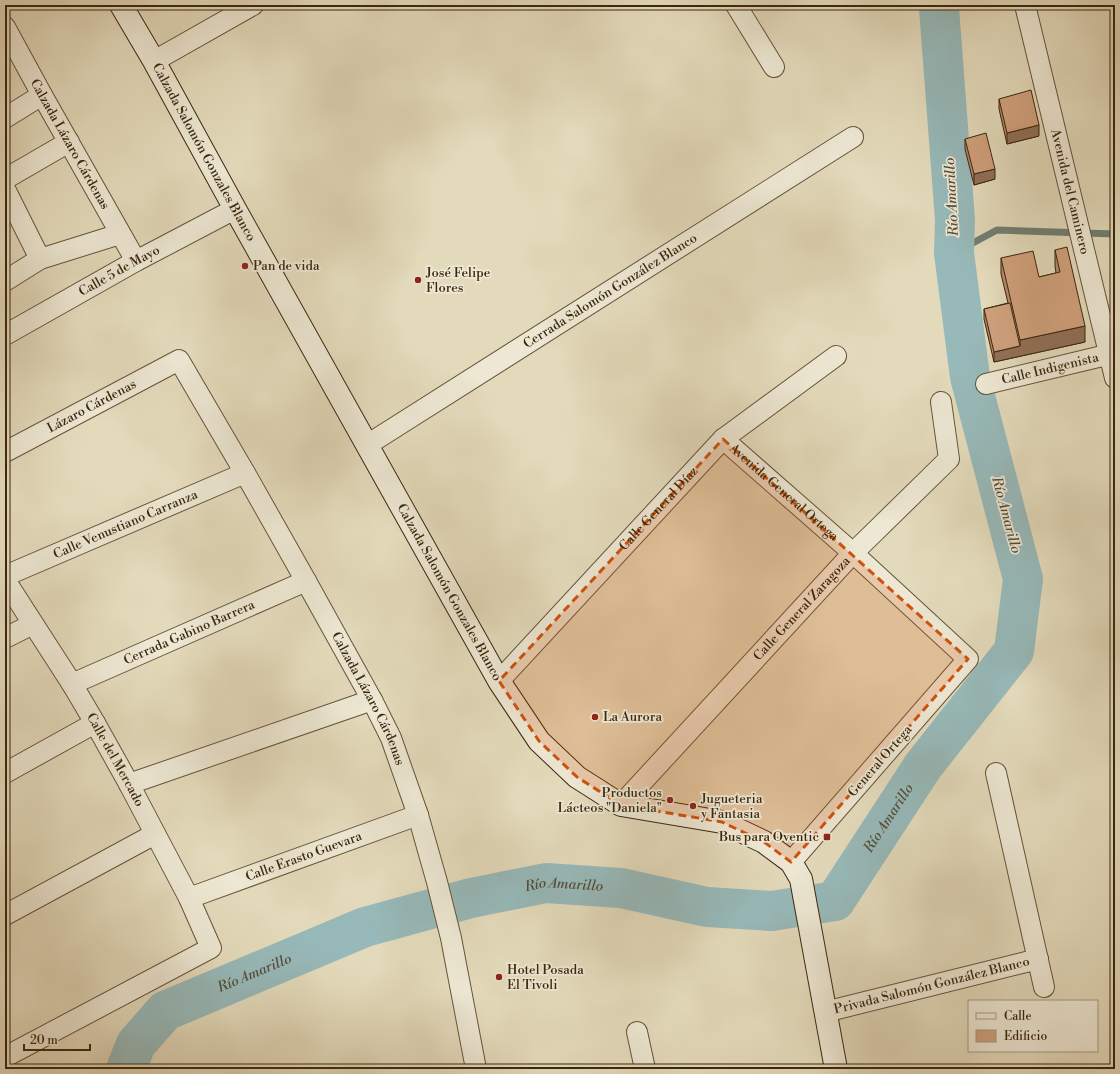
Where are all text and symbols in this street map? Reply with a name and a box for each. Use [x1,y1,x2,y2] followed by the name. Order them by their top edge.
[149,60,259,244] street label: Calzada Salomón Gonzales Blanco
[27,76,113,213] street label: Calzada Lázaro Cárdenas
[1047,126,1093,256] street label: Avenida del Caminero
[941,157,963,238] water label: Río Amarillo
[520,230,700,352] street label: Cerrada Salomón González Blanco
[76,242,163,300] street label: Calle 5 de Mayo
[253,258,320,274] place label: Pan de vida
[240,261,250,271] marker: Pan de vida
[425,265,491,296] place label: José Felipe Flores
[413,275,423,285] marker: José Felipe Flores
[1000,349,1101,388] street label: Calle Indigenista
[44,376,139,436] street label: Lázaro Cárdenas
[725,440,842,545] street label: Avenida General Ortega
[616,463,702,554] street label: Calle General Díaz
[987,474,1025,555] water label: Río Amarillo
[51,486,200,562] street label: Calle Venustiano Carranza
[393,501,505,684] street label: Calzada Salomón Gonzales Blanco
[750,553,854,664] street label: Calle General Zaragoza
[121,596,258,668] street label: Cerrada Gabino Barrera
[328,629,408,768] street label: Calzada Lázaro Cárdenas
[603,709,662,725] place label: La Aurora
[83,710,147,809] street label: Calle del Mercado
[590,712,600,722] marker: La Aurora
[845,722,916,800] street label: General Ortega
[859,780,918,857] water label: Río Amarillo
[558,785,662,816] place label: Productos Lácteos "Daniela"
[700,791,763,822] place label: Jugueteria y Fantasia
[665,795,675,805] marker: Productos Lácteos "Daniela"
[688,801,698,811] marker: Jugueteria y Fantasia
[243,828,364,885] street label: Calle Erasto Guevara
[718,829,819,845] place label: Bus para Oventic
[822,832,832,842] marker: Bus para Oventic
[522,874,604,896] water label: Río Amarillo
[214,950,294,997] water label: Río Amarillo
[832,953,1031,1017] street label: Privada Salomón González Blanco
[507,962,584,993] place label: Hotel Posada El Tivoli
[494,972,504,982] marker: Hotel Posada El Tivoli
[968,1000,1098,1052] legend
[1004,1009,1031,1024] text: Calle
[24,1026,90,1052] scale bar
[1004,1029,1047,1044] text: Edificio
[30,1033,58,1048] text: 20 m

